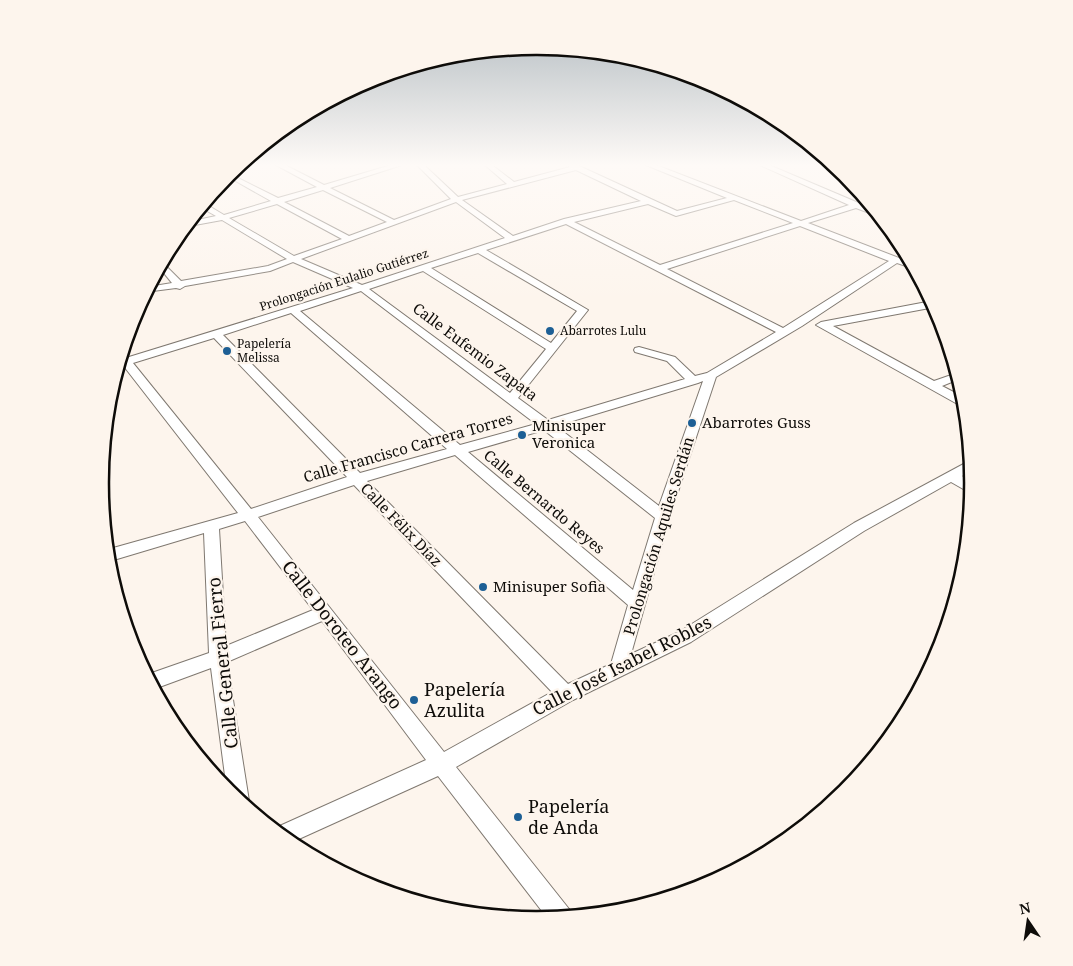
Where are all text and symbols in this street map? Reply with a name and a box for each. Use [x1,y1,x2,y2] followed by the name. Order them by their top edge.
[257,244,430,315] street label: Prolongación Eulalio Gutiérrez
[409,298,542,405] street label: Calle Eufemio Zapata
[560,322,647,339] place label: Abarrotes Lulu
[544,325,556,337] marker: Abarrotes Lulu
[237,335,291,366] place label: Papelería Melissa
[221,345,233,357] marker: Papelería Melissa
[301,408,515,486] street label: Calle Francisco Carrera Torres
[702,412,811,432] place label: Abarrotes Guss
[532,415,606,452] place label: Minisuper Veronica
[686,417,698,429] marker: Abarrotes Guss
[516,429,528,441] marker: Minisuper Veronica
[618,434,698,637] street label: Prolongación Aquiles Serdán
[480,445,609,558] street label: Calle Bernardo Reyes
[357,478,447,570] street label: Calle Félix Díaz
[277,555,408,714] street label: Calle Doroteo Arango
[201,576,243,750] street label: Calle General Fierro
[493,576,606,596] place label: Minisuper Sofia
[477,581,489,593] marker: Minisuper Sofia
[528,609,715,721] street label: Calle José Isabel Robles
[424,677,505,722] place label: Papelería Azulita
[408,694,420,706] marker: Papelería Azulita
[528,794,609,839] place label: Papelería de Anda
[512,811,524,823] marker: Papelería de Anda
[1003,896,1053,946] north arrow
[1017,897,1032,918] text: N

